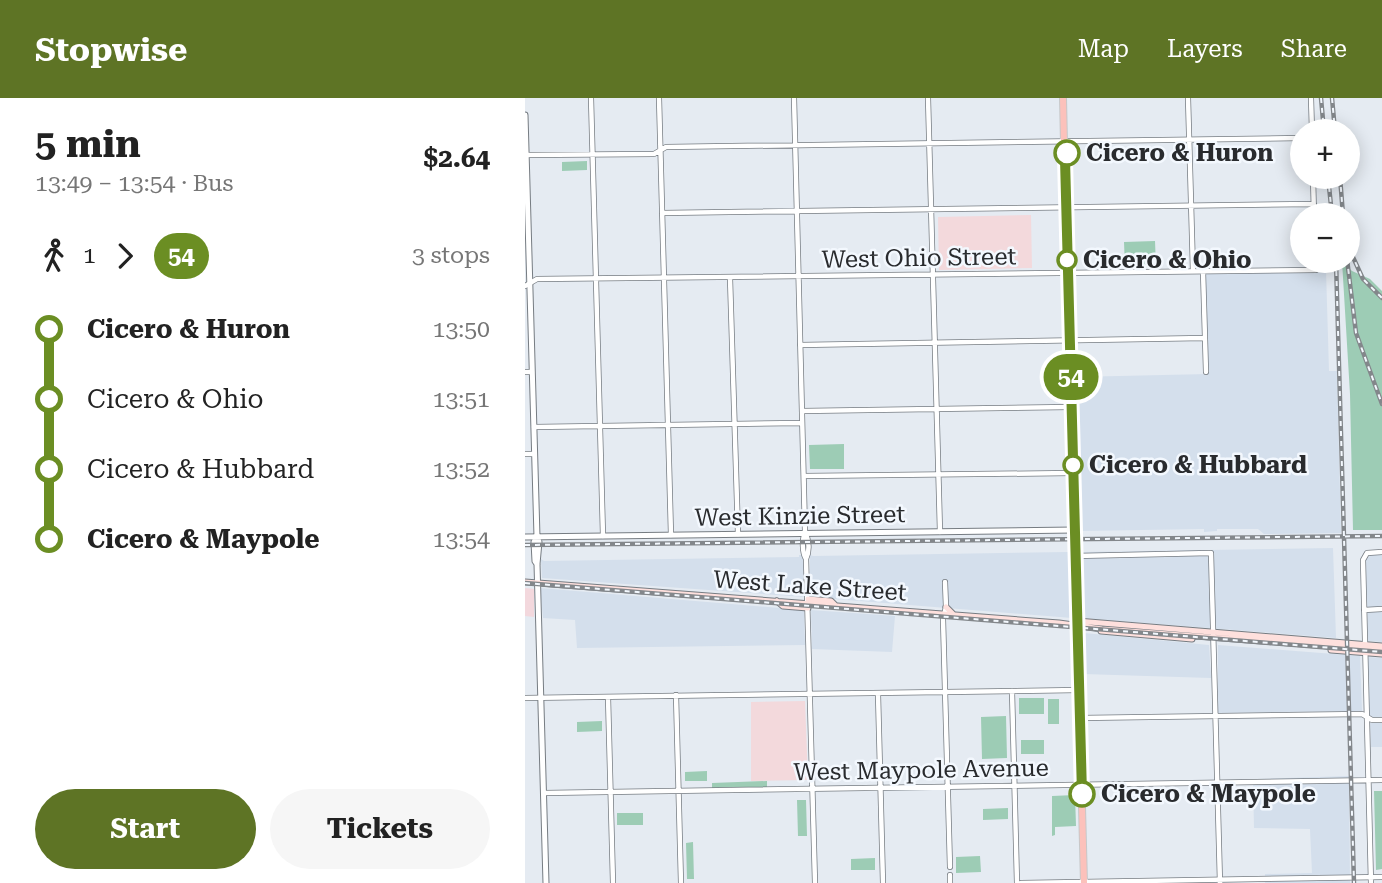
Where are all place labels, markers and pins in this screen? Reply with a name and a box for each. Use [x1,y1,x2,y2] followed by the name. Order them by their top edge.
[1086,139,1273,167] place label: Cicero & Huron
[1054,140,1080,166] marker: Cicero & Huron
[1083,246,1251,274] place label: Cicero & Ohio
[1057,250,1077,270] marker: Cicero & Ohio
[1089,451,1307,479] place label: Cicero & Hubbard
[1063,455,1083,475] marker: Cicero & Hubbard
[1101,780,1316,808] place label: Cicero & Maypole
[1069,781,1095,807] marker: Cicero & Maypole

